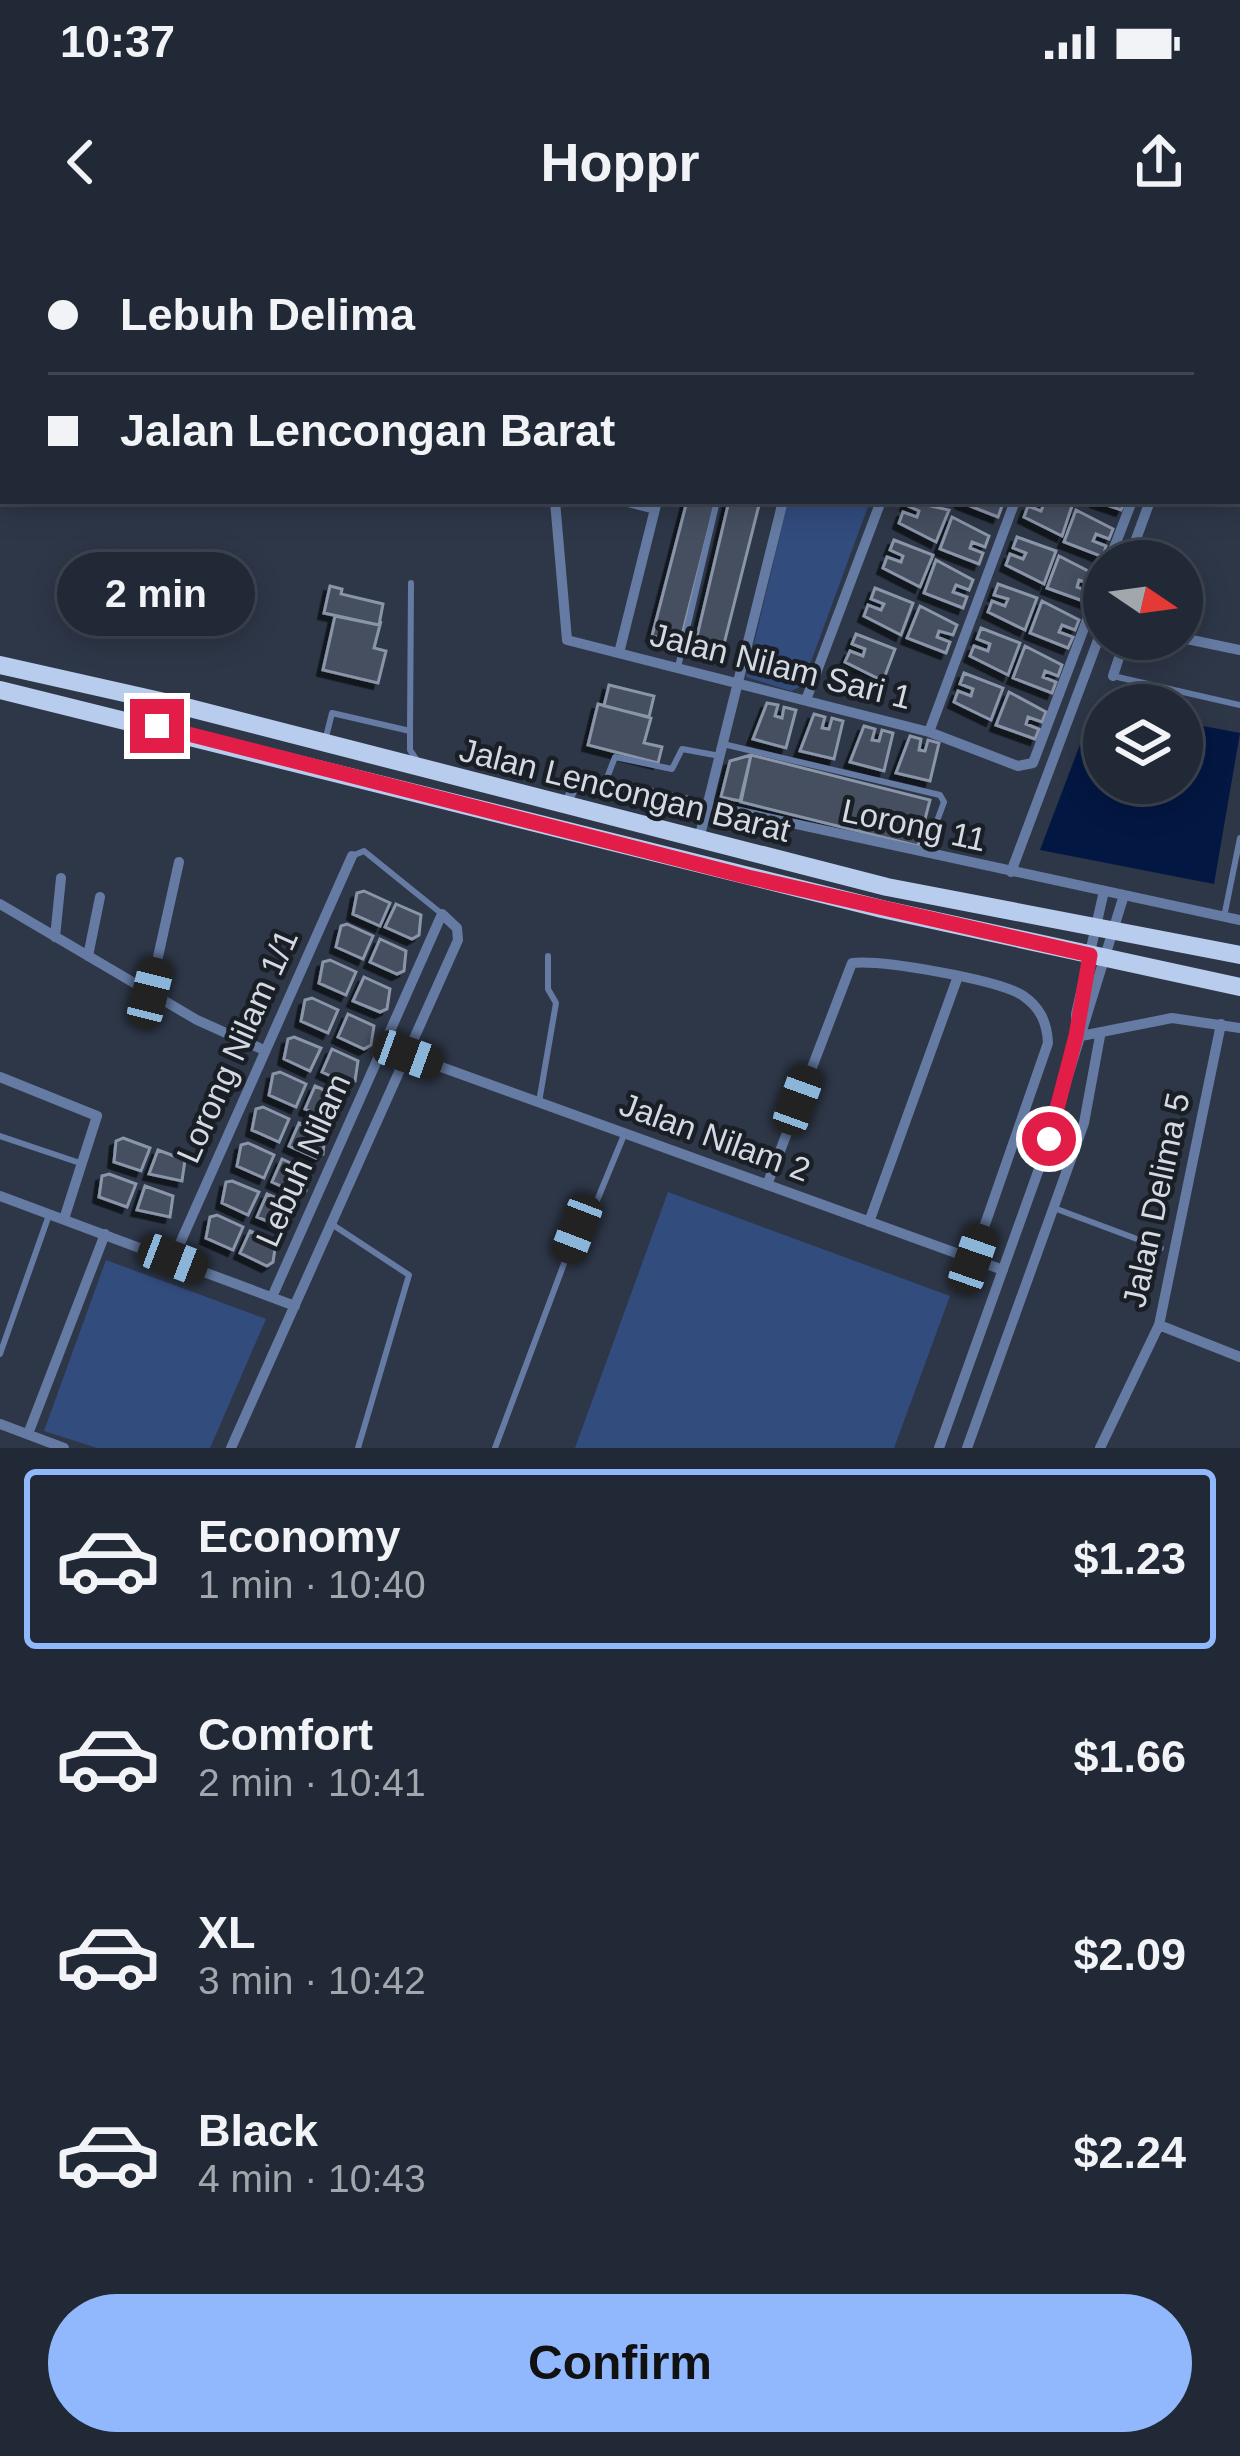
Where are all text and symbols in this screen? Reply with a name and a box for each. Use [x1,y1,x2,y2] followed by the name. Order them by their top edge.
[60,16,175,67] text: 10:37
[48,129,114,195] icon: back
[1126,129,1192,195] icon: share
[541,132,699,192] text: Hoppr
[120,289,415,340] text: Lebuh Delima
[120,405,615,456] text: Jalan Lencongan Barat
[1083,540,1203,660] north arrow
[1083,540,1203,804] map controls
[58,552,256,636] callout: 2 min
[105,572,207,615] text: 2 min
[647,616,915,716] street label: Jalan Nilam Sari 1
[1083,684,1203,804] button: layers
[130,699,184,753] route end
[456,731,794,849] street label: Jalan Lencongan Barat
[839,792,989,858] street label: Lorong 11
[169,924,305,1168] street label: Lorong Nilam 1/1
[124,954,176,1032] car
[368,1026,448,1084] car
[769,1060,827,1140] car
[248,1068,358,1252] street label: Lebuh Nilam
[615,1085,815,1189] street label: Jalan Nilam 2
[1115,1089,1197,1311] street label: Jalan Delima 5
[1022,1112,1076,1166] route start
[547,1189,607,1269] car
[944,1219,1002,1299] car
[133,1229,213,1289] car
[54,1505,162,1613] icon: car
[198,1511,401,1562] text: Economy
[1073,1533,1186,1584] text: $1.23
[198,1563,426,1606] text: 1 min · 10:40
[54,1703,162,1811] icon: car
[198,1709,373,1760] text: Comfort
[1073,1731,1186,1782] text: $1.66
[198,1761,426,1804] text: 2 min · 10:41
[54,1901,162,2009] icon: car
[198,1907,256,1958] text: XL
[1073,1929,1186,1980] text: $2.09
[198,1959,426,2002] text: 3 min · 10:42
[54,2099,162,2207] icon: car
[198,2105,318,2156] text: Black
[1073,2127,1186,2178] text: $2.24
[198,2157,426,2200] text: 4 min · 10:43
[48,2294,1192,2432] button: Confirm

